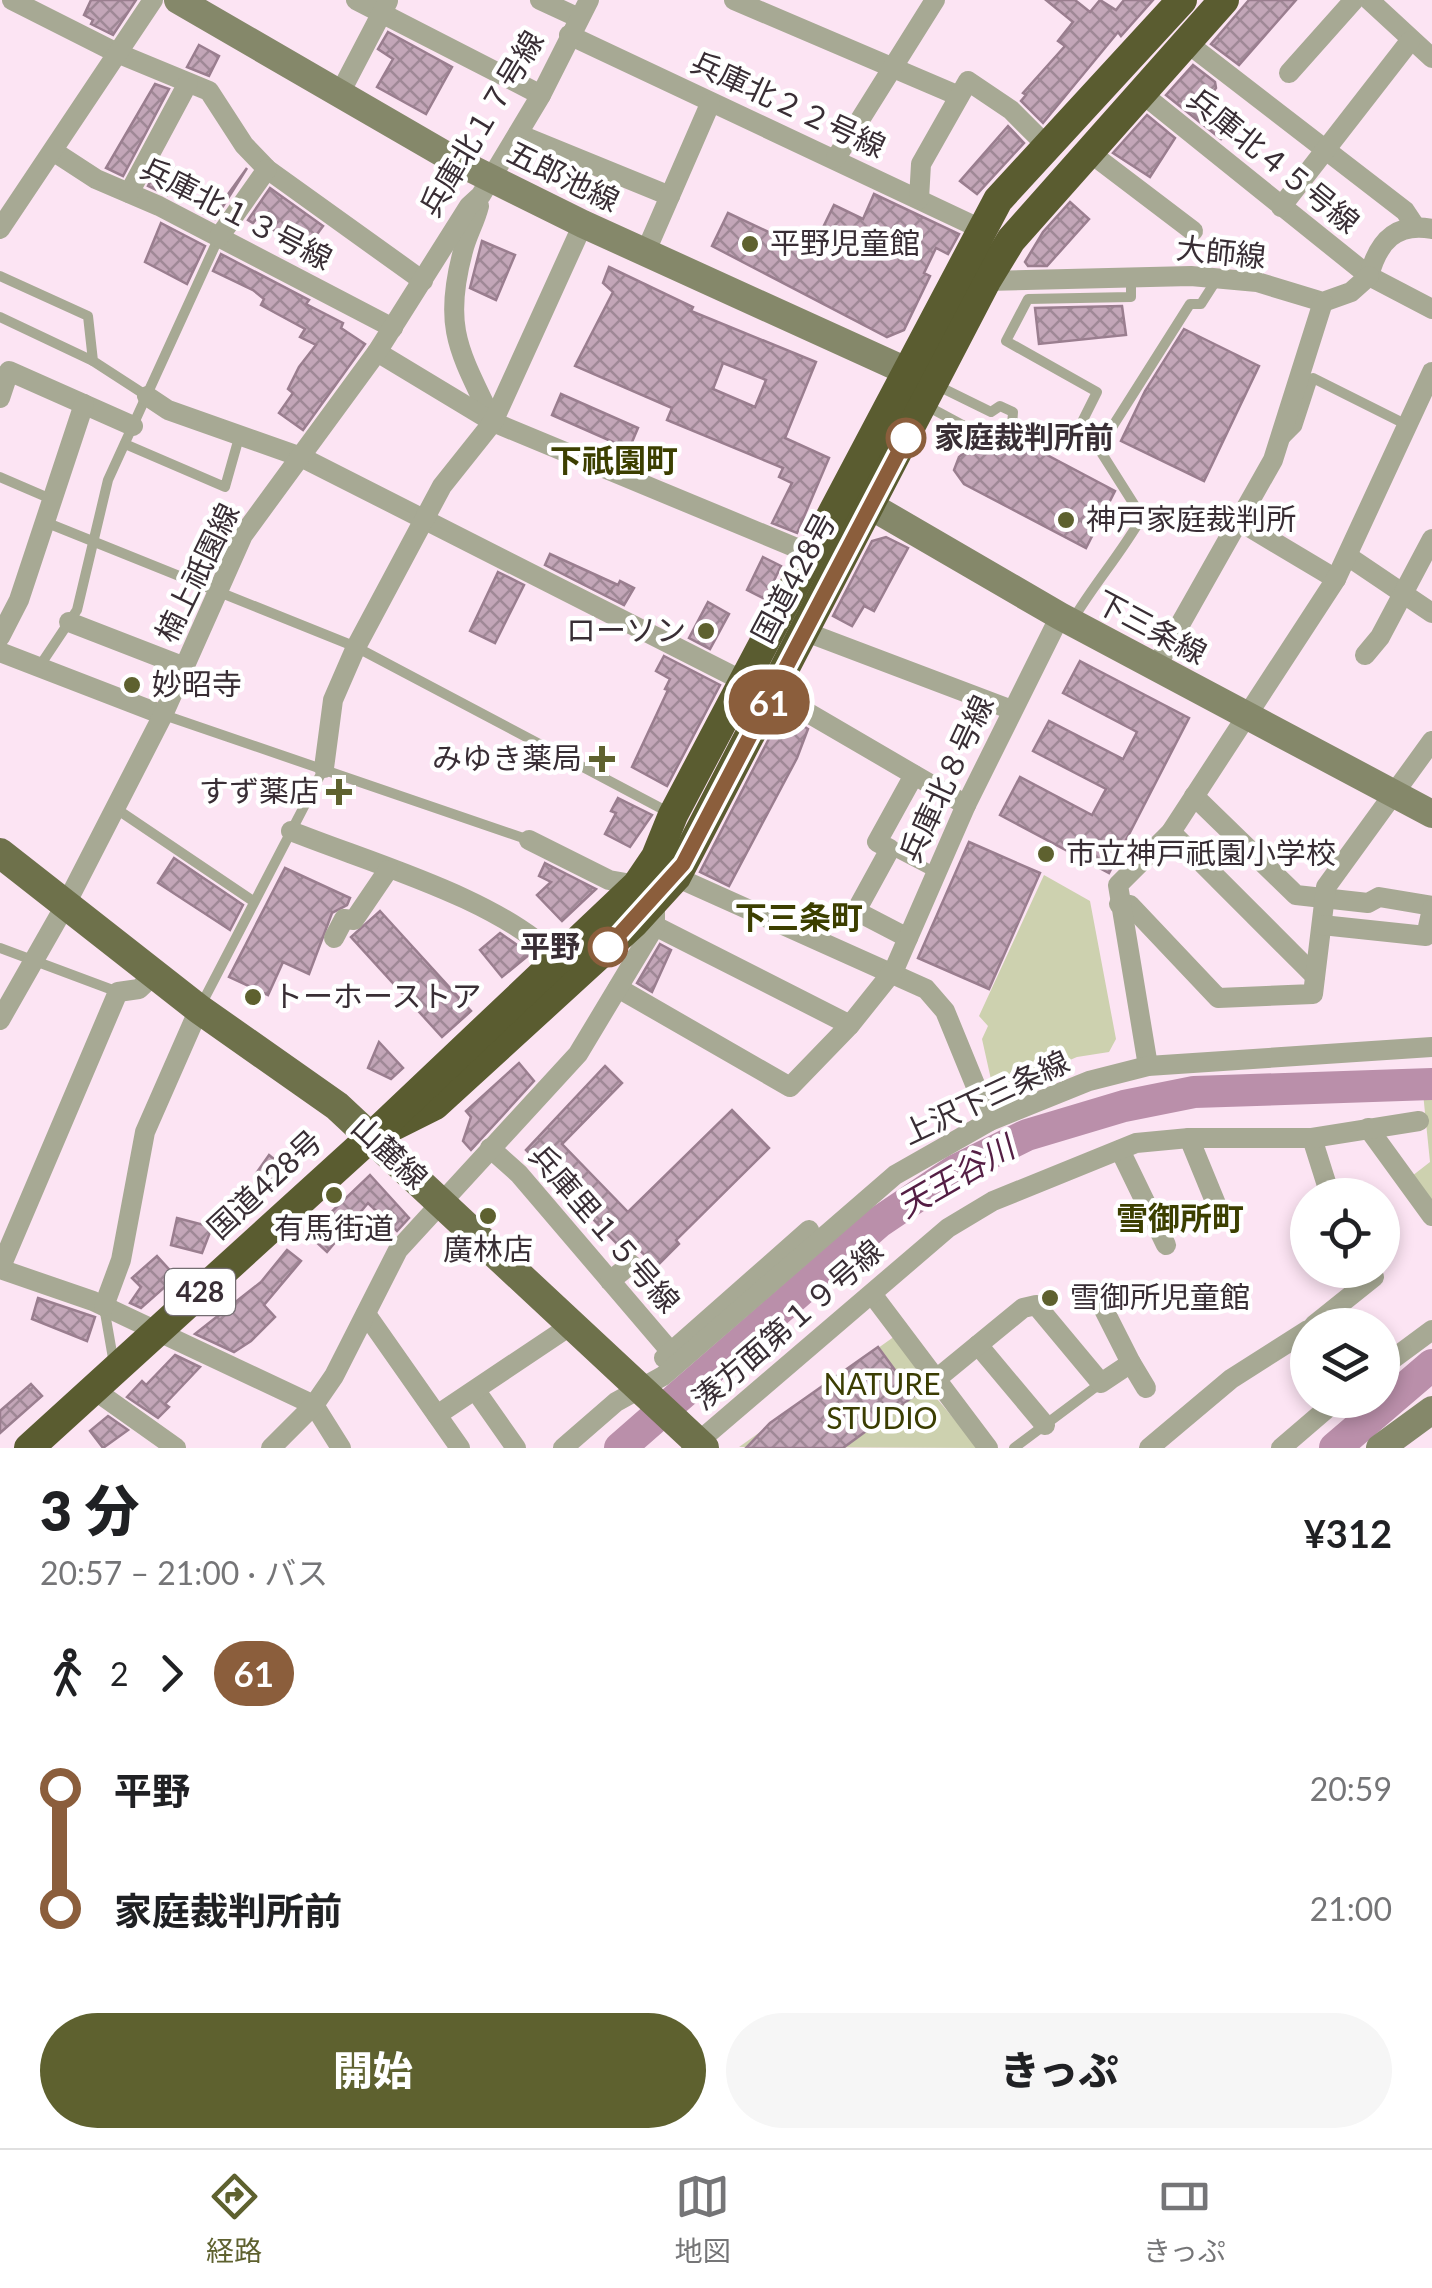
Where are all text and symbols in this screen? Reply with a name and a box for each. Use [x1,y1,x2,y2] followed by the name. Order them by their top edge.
[411,24,550,222] street label: 兵庫北１７号線
[686,42,892,164] street label: 兵庫北２２号線
[1181,79,1367,240] street label: 兵庫北４５号線
[502,133,626,218] street label: 五郎池線
[135,149,339,276] street label: 兵庫北１３号線
[770,224,920,260] place label: 平野児童館
[1175,228,1268,274] street label: 大師線
[739,233,761,255] marker: 平野児童館
[934,418,1114,454] place label: 家庭裁判所前
[887,419,925,457] marker: 家庭裁判所前
[550,440,678,479] district label: 下祇園町
[147,497,245,647] street label: 楠上祇園線
[1086,500,1296,536] place label: 神戸家庭裁判所
[743,506,842,648] street label: 国道428号
[1055,509,1077,531] marker: 神戸家庭裁判所
[1091,582,1213,670] street label: 下三条線
[566,611,686,647] place label: ローソン
[695,620,717,642] marker: ローソン
[152,665,242,701] place label: 妙昭寺
[724,670,814,734] line badge: 61
[121,674,143,696] marker: 妙昭寺
[749,681,789,723] text: 61
[891,689,1000,867] street label: 兵庫北８号線
[432,739,582,775] place label: みゆき薬局
[591,748,613,770] marker: みゆき薬局
[199,772,319,808] place label: すず薬店
[328,781,350,803] marker: すず薬店
[1066,834,1336,870] place label: 市立神戸祇園小学校
[1035,843,1057,865] marker: 市立神戸祇園小学校
[735,897,863,936] district label: 下三条町
[520,927,580,963] place label: 平野
[589,928,627,966] marker: 平野
[273,977,482,1013] place label: トーホーストア
[242,986,264,1008] marker: トーホーストア
[896,1042,1074,1151] street label: 上沢下三条線
[345,1108,436,1195] street label: 山麓線
[199,1122,328,1245] street label: 国道428号
[890,1125,1023,1225] water label: 天王谷川
[523,1137,688,1319] street label: 兵庫里１５号線
[1290,1178,1400,1418] map controls
[1290,1178,1400,1288] button: locate
[323,1184,345,1206] marker: 有馬街道
[1116,1198,1244,1237] district label: 雪御所町
[477,1205,499,1227] marker: 廣林店
[274,1209,394,1245] place label: 有馬街道
[443,1230,533,1266] place label: 廣林店
[684,1231,889,1416] street label: 湊方面第１９号線
[165,1269,235,1315] road number: 428
[1070,1278,1250,1314] place label: 雪御所児童館
[1039,1287,1061,1309] marker: 雪御所児童館
[1290,1308,1400,1418] button: layers
[823,1365,941,1435] park label: NATURE STUDIO
[40,1477,140,1543] text: 3 分
[1304,1510,1392,1556] text: ¥312
[40,1553,328,1592] text: 20:57 – 21:00 · バス
[40,1646,95,1701] icon: walk
[144,1646,199,1701] icon: forward
[234,1652,274,1694] text: 61
[110,1654,129,1693] text: 2
[114,1767,190,1813] text: 平野
[1310,1769,1392,1808] text: 20:59
[114,1887,342,1933] text: 家庭裁判所前
[1310,1889,1392,1928] text: 21:00
[40,2013,706,2128] button: 開始
[726,2013,1392,2128] button: きっぷ
[206,2169,262,2269] tab: 経路
[675,2169,731,2269] tab: 地図
[1143,2169,1226,2269] tab: きっぷ

